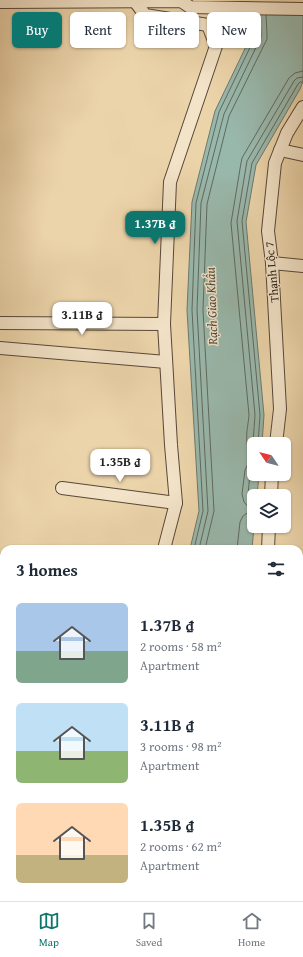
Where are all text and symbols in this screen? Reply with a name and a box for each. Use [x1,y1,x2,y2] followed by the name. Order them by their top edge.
[12,12,62,48] chip: Buy
[70,12,126,48] chip: Rent
[134,12,199,48] chip: Filters
[207,12,261,48] chip: New
[118,211,192,245] pin: 1.37B ₫
[134,214,176,233] text: 1.37B ₫
[260,241,283,303] street label: Thạnh Lộc 7
[201,266,222,346] water label: Rạch Giao Khẩu
[45,302,119,336] pin: 3.11B ₫
[61,305,103,324] text: 3.11B ₫
[247,437,291,481] north arrow
[247,437,291,533] map controls
[83,449,157,483] pin: 1.35B ₫
[99,452,141,471] text: 1.35B ₫
[247,489,291,533] button: layers
[16,557,78,582] text: 3 homes
[265,558,287,580] icon: filters
[140,612,194,637] text: 1.37B ₫
[48,619,96,667] icon: home
[140,637,222,656] text: 2 rooms · 58 m²
[140,656,200,675] text: Apartment
[140,712,194,737] text: 3.11B ₫
[48,719,96,767] icon: home
[140,737,222,756] text: 3 rooms · 98 m²
[140,756,200,775] text: Apartment
[140,812,194,837] text: 1.35B ₫
[48,819,96,867] icon: home
[140,837,222,856] text: 2 rooms · 62 m²
[140,856,200,875] text: Apartment
[38,910,60,950] tab: Map
[136,910,162,950] tab: Saved
[238,910,265,950] tab: Home

